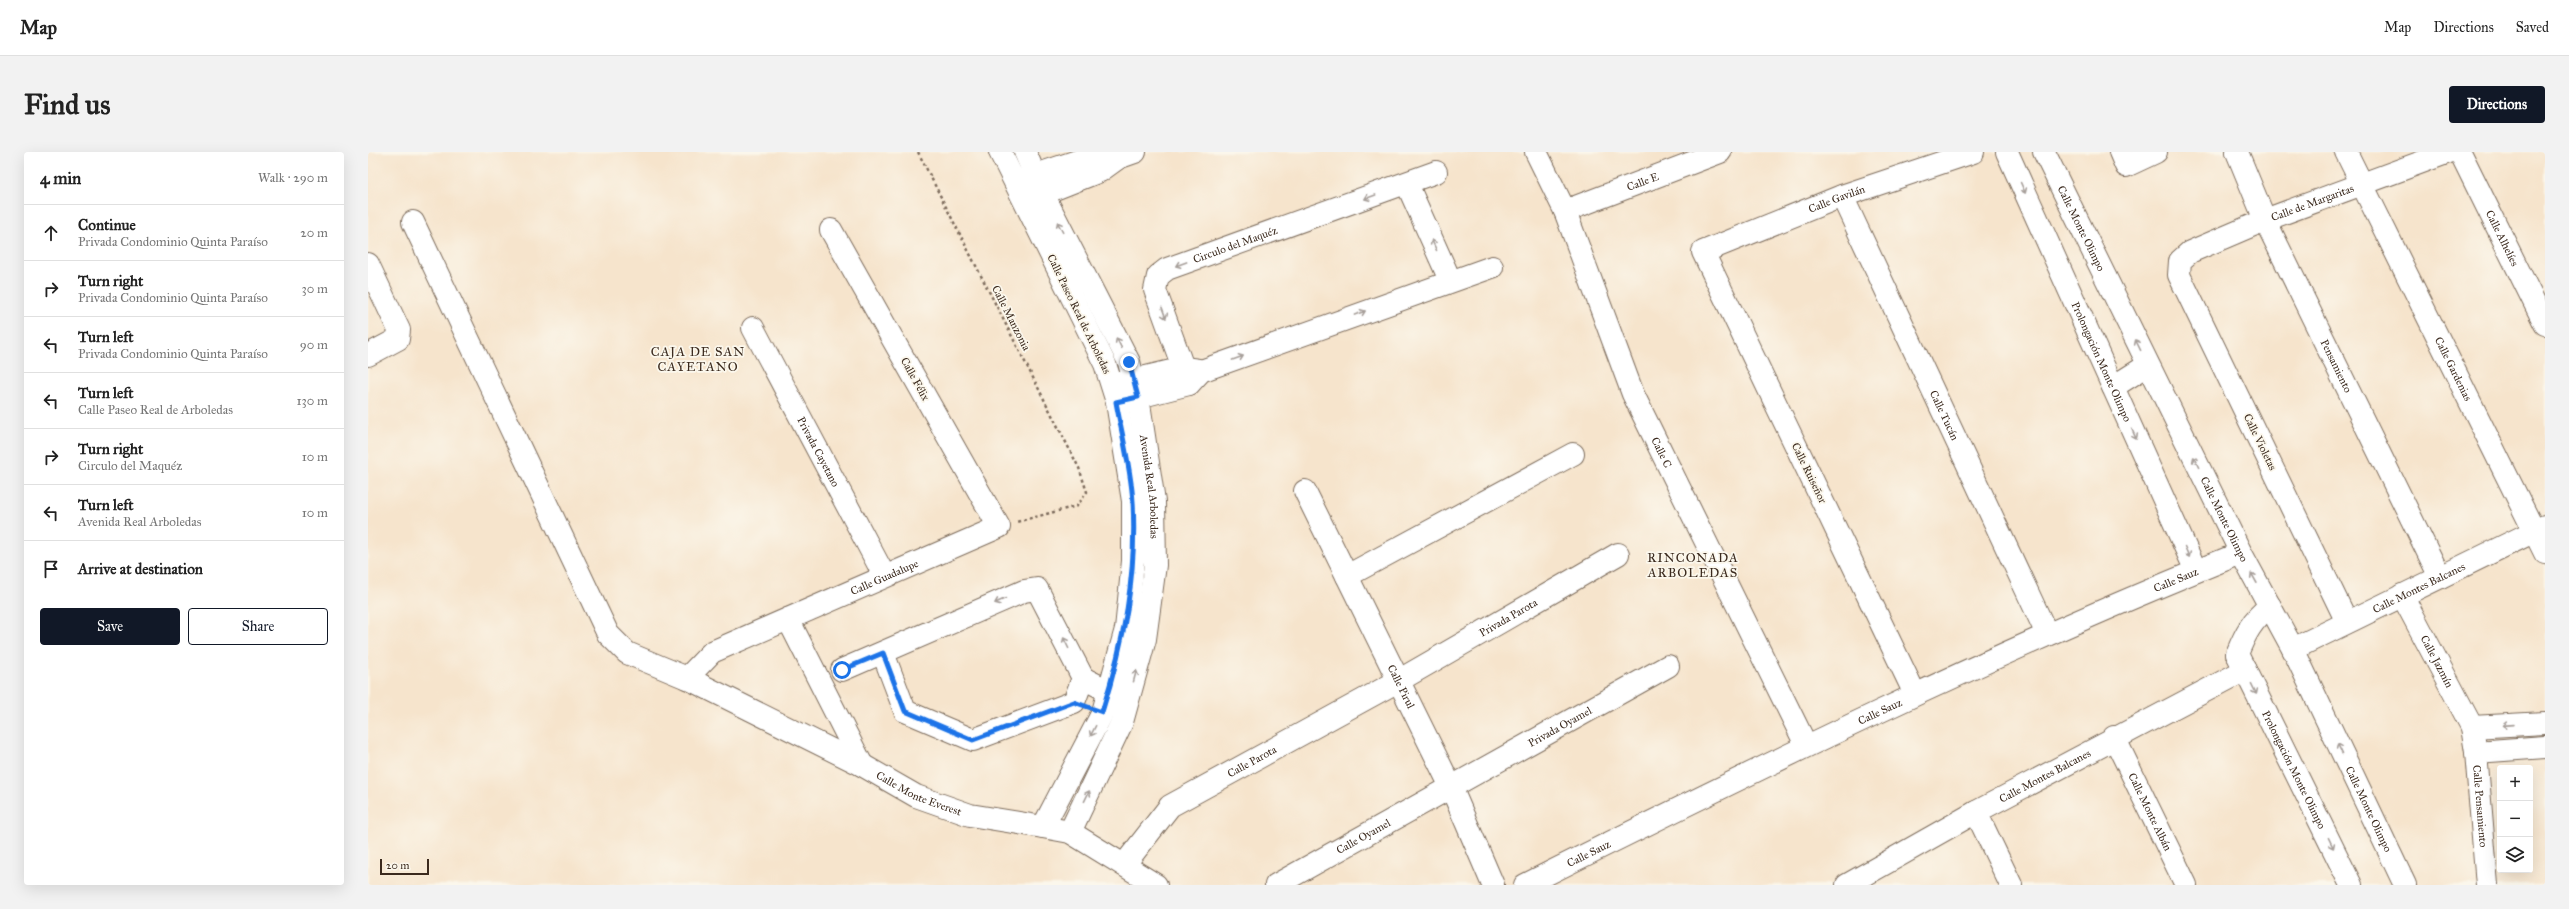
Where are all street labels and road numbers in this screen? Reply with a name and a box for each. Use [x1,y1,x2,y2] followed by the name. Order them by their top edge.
[1625,169,1660,193] street label: Calle E
[2269,181,2355,224] street label: Calle de Margaritas
[1806,182,1867,215] street label: Calle Gavilán
[2055,183,2108,273] street label: Calle Monte Olimpo
[2483,208,2522,268] street label: Calle Alhelíes
[1191,223,1279,266] street label: Circulo del Maquéz
[1044,252,1114,376] street label: Calle Paseo Real de Arboledas
[989,283,1033,353] street label: Calle Manzonia
[2069,300,2134,424] street label: Prolongación Monte Olimpo
[2432,335,2475,403] street label: Calle Gardenias
[2318,337,2355,395] street label: Pensamiento
[898,355,932,403] street label: Calle Félix
[1927,388,1962,442] street label: Calle Tucán
[2241,412,2279,472] street label: Calle Violetas
[795,414,843,489] street label: Privada Cayetano
[1137,433,1161,539] street label: Avenida Real Arboledas
[1649,435,1675,470] street label: Calle C
[1789,441,1830,506] street label: Calle Ruiseñor
[2198,474,2251,564] street label: Calle Monte Olimpo
[848,556,921,597] street label: Calle Guadalupe
[2370,559,2467,616] street label: Calle Montes Balcanes
[2152,565,2200,595] street label: Calle Sauz
[1477,595,1540,639] street label: Privada Parota
[2418,633,2456,690] street label: Calle Jazmín
[1385,662,1418,711] street label: Calle Pirul
[1856,696,1904,727] street label: Calle Sauz
[1526,704,1594,749] street label: Privada Oyamel
[2259,708,2329,831] street label: Prolongación Monte Olimpo
[1225,742,1279,780] street label: Calle Parota
[1997,746,2093,805] street label: Calle Montes Balcanes
[2343,764,2395,854] street label: Calle Monte Olimpo
[2471,764,2490,848] street label: Calle Pensamiento
[874,768,963,818] street label: Calle Monte Everest
[2126,771,2175,853] street label: Calle Monte Albán
[1334,816,1393,857] street label: Calle Oyamel
[1565,837,1613,870] street label: Calle Sauz

